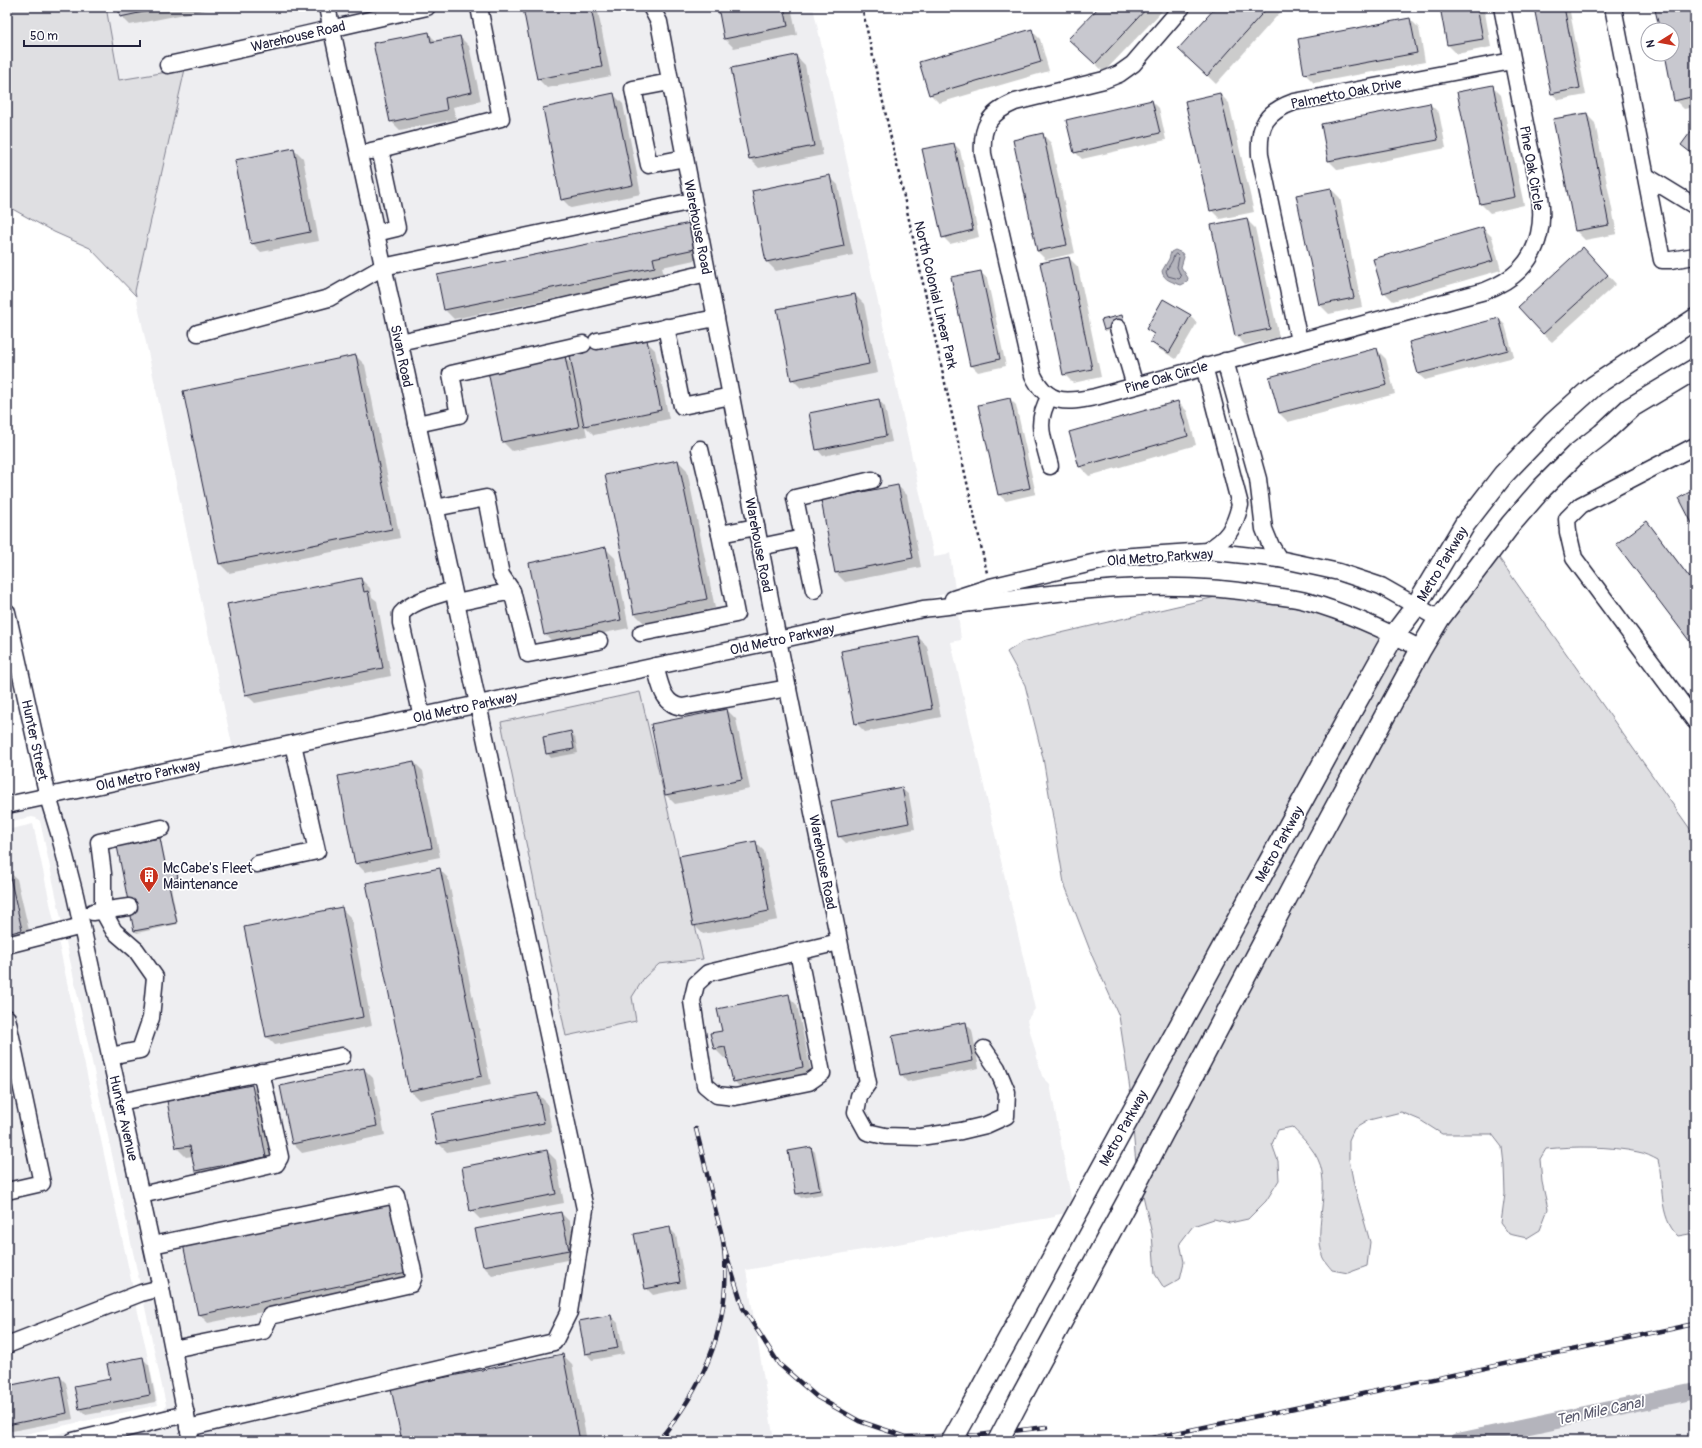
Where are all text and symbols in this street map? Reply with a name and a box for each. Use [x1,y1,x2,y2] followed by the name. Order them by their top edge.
[249,17,347,56] street label: Warehouse Road
[24,22,140,48] scale bar
[1640,22,1680,62] north arrow
[30,29,58,44] text: 50 m
[1643,38,1658,49] text: N
[1289,74,1403,113] street label: Palmetto Oak Drive
[1516,124,1547,212] street label: Pine Oak Circle
[680,178,715,276] street label: Warehouse Road
[910,219,961,371] street label: North Colonial Linear Park
[387,323,416,389] street label: Sivan Road
[1123,357,1210,397] street label: Pine Oak Circle
[741,496,776,594] street label: Warehouse Road
[1413,524,1471,605] street label: Metro Parkway
[1106,545,1214,570] street label: Old Metro Parkway
[728,620,836,659] street label: Old Metro Parkway
[411,688,519,727] street label: Old Metro Parkway
[18,698,51,782] street label: Hunter Street
[94,756,202,795] street label: Old Metro Parkway
[1252,803,1307,885] street label: Metro Parkway
[805,813,840,911] street label: Warehouse Road
[163,860,253,893] place label: McCabe's Fleet Maintenance
[138,865,160,893] building icon: McCabe's Fleet Maintenance
[105,1074,142,1163] street label: Hunter Avenue
[1096,1087,1151,1169] street label: Metro Parkway
[1555,1393,1647,1430] water label: Ten Mile Canal

